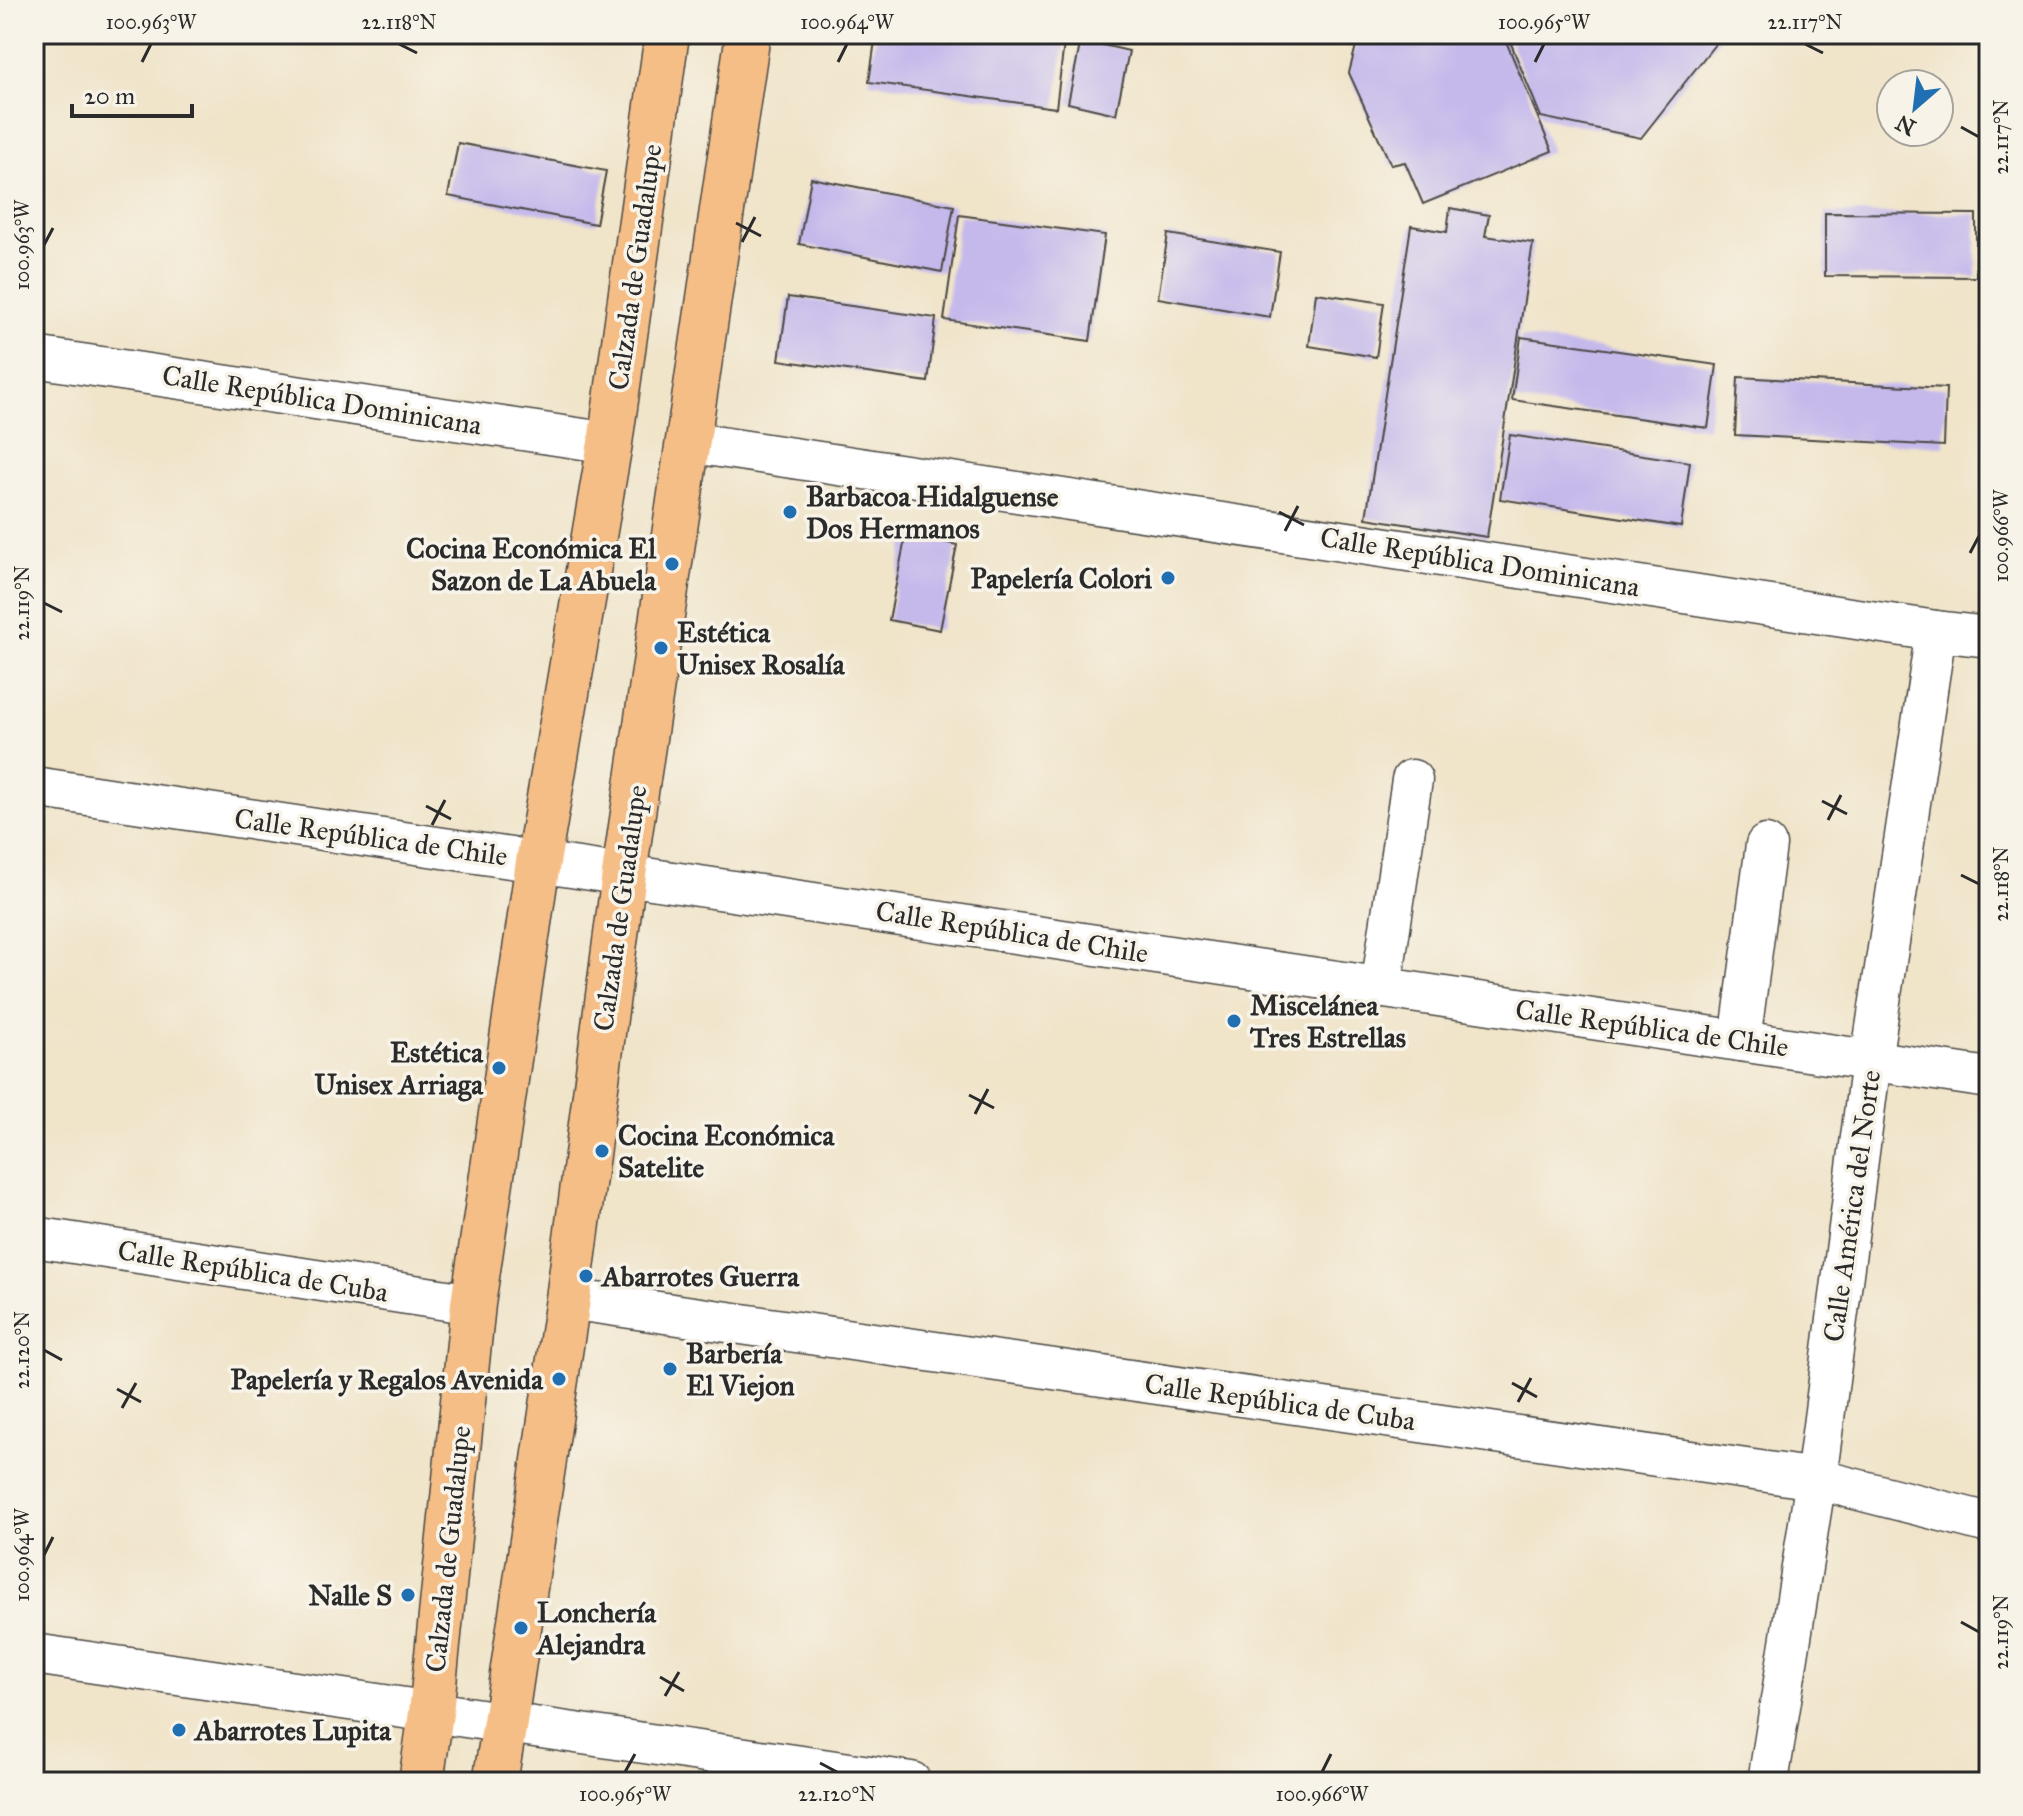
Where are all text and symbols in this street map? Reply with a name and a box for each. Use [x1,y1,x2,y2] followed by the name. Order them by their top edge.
[106,10,197,34] text: 100.963°W
[362,10,436,34] text: 22.118°N
[800,10,895,34] text: 100.964°W
[1498,10,1591,34] text: 100.965°W
[1768,10,1842,34] text: 22.117°N
[72,68,192,118] scale bar
[1875,68,1955,148] north arrow
[84,81,135,111] text: 20 m
[1989,100,2013,174] text: 22.117°N
[1891,109,1920,142] text: N
[600,142,670,392] street label: Calzada de Guadalupe
[10,199,34,290] text: 100.963°W
[160,357,484,443] street label: Calle República Dominicana
[806,479,1059,546] place label: Barbacoa Hidalguense Dos Hermanos
[1989,489,2013,582] text: 100.966°W
[781,503,799,521] marker: Barbacoa Hidalguense Dos Hermanos
[1318,519,1642,605] street label: Calle República Dominicana
[406,531,657,598] place label: Cocina Económica El Sazon de La Abuela
[663,555,681,573] marker: Cocina Económica El Sazon de La Abuela
[971,561,1152,596] place label: Papelería Colori
[10,566,34,640] text: 22.119°N
[1159,569,1177,587] marker: Papelería Colori
[677,615,846,682] place label: Estética Unisex Rosalía
[652,639,670,657] marker: Estética Unisex Rosalía
[585,783,655,1033] street label: Calzada de Guadalupe
[232,801,510,873] street label: Calle República de Chile
[1989,847,2013,921] text: 22.118°N
[873,893,1151,971] street label: Calle República de Chile
[1250,988,1406,1055] place label: Miscelánea Tres Estrellas
[1513,992,1791,1064] street label: Calle República de Chile
[1225,1012,1243,1030] marker: Miscelánea Tres Estrellas
[314,1035,484,1102] place label: Estética Unisex Arriaga
[490,1059,508,1077] marker: Estética Unisex Arriaga
[1816,1068,1888,1344] street label: Calle América del Norte
[618,1118,835,1185] place label: Cocina Económica Satelite
[593,1142,611,1160] marker: Cocina Económica Satelite
[115,1232,391,1310] street label: Calle República de Cuba
[600,1259,800,1294] place label: Abarrotes Guerra
[577,1267,595,1285] marker: Abarrotes Guerra
[10,1311,34,1389] text: 22.120°N
[686,1336,795,1403] place label: Barbería El Viejon
[661,1360,679,1378] marker: Barbería El Viejon
[230,1362,544,1397] place label: Papelería y Regalos Avenida
[1142,1366,1418,1438] street label: Calle República de Cuba
[550,1370,568,1388] marker: Papelería y Regalos Avenida
[418,1424,478,1674] street label: Calzada de Guadalupe
[10,1507,34,1602] text: 100.964°W
[308,1578,392,1613] place label: Nalle S
[399,1586,417,1604] marker: Nalle S
[535,1595,657,1662] place label: Lonchería Alejandra
[1989,1595,2013,1669] text: 22.119°N
[512,1619,530,1637] marker: Lonchería Alejandra
[193,1713,392,1748] place label: Abarrotes Lupita
[170,1721,188,1739] marker: Abarrotes Lupita
[579,1782,672,1806] text: 100.965°W
[798,1782,876,1806] text: 22.120°N
[1276,1782,1369,1806] text: 100.966°W

